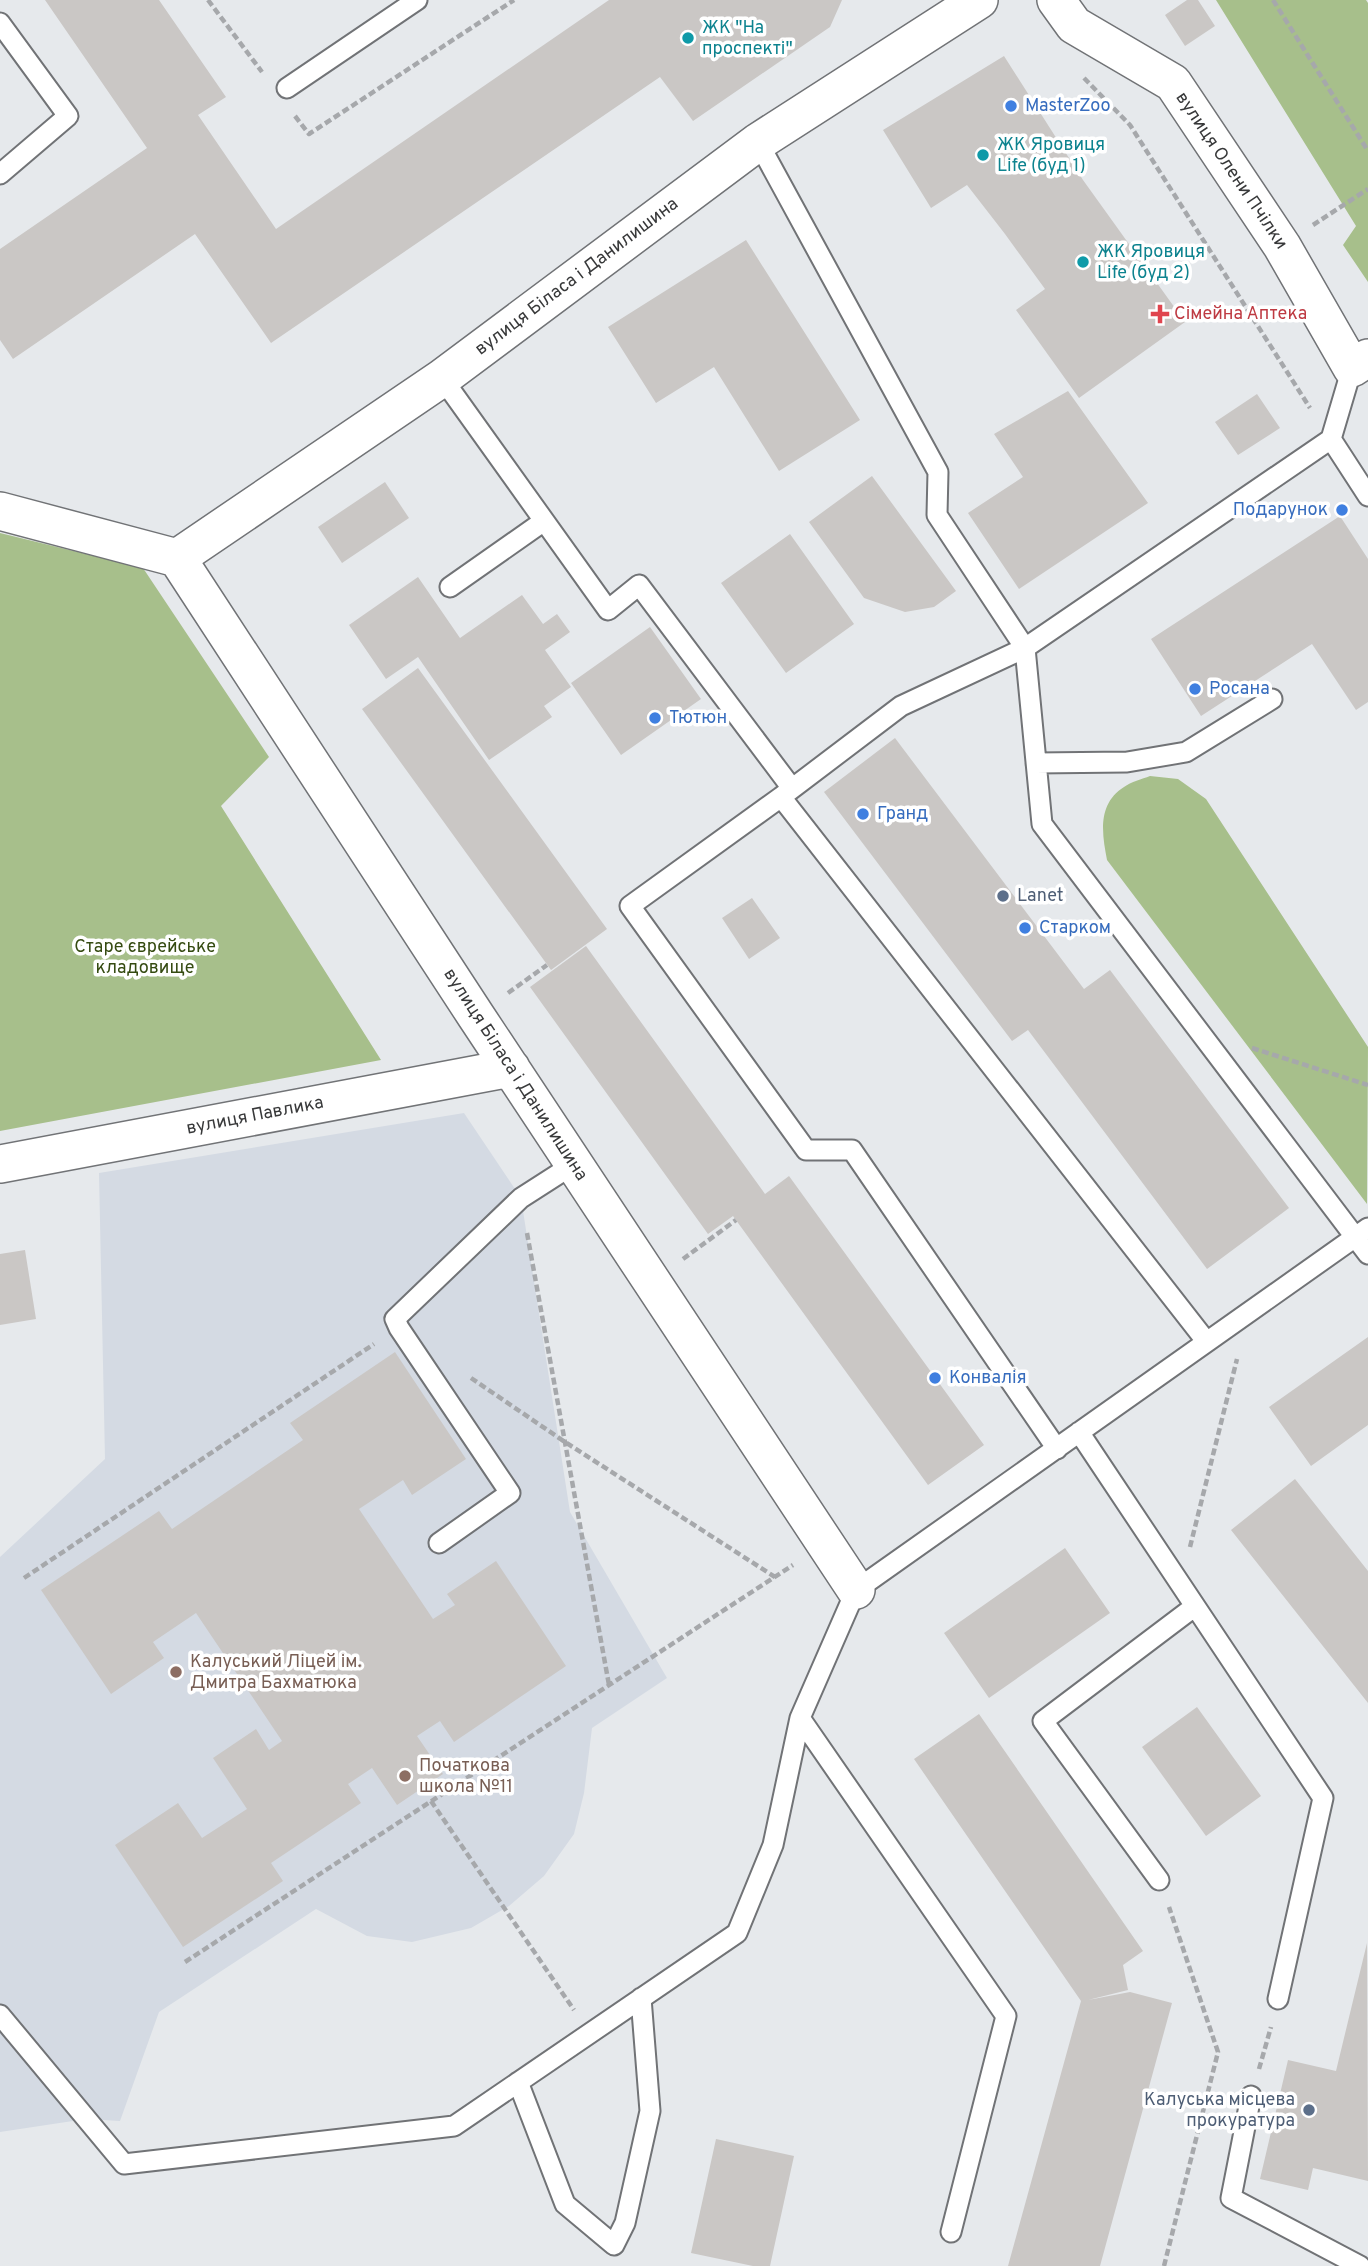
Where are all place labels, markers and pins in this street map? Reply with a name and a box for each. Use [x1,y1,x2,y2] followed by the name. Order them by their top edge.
[702,17,793,61] place label: ЖК "На проспекті"
[680,30,696,46] marker: ЖК "На проспекті"
[1025,95,1111,118] place label: MasterZoo
[1003,98,1019,114] marker: MasterZoo
[997,134,1105,178] place label: ЖК Яровиця Life (буд 1)
[975,147,991,163] marker: ЖК Яровиця Life (буд 1)
[1097,241,1205,285] place label: ЖК Яровиця Life (буд 2)
[1075,254,1091,270] marker: ЖК Яровиця Life (буд 2)
[1174,303,1307,326] place label: Сімейна Аптека
[1152,306,1168,322] marker: Сімейна Аптека
[1233,499,1328,522] place label: Подарунок
[1334,502,1350,518] marker: Подарунок
[1209,678,1270,701] place label: Росана
[1187,681,1203,697] marker: Росана
[669,707,727,730] place label: Тютюн
[647,710,663,726] marker: Тютюн
[877,803,928,826] place label: Гранд
[855,806,871,822] marker: Гранд
[1017,885,1063,908] place label: Lanet
[995,888,1011,904] marker: Lanet
[1039,917,1111,940] place label: Старком
[1017,920,1033,936] marker: Старком
[949,1367,1027,1390] place label: Конвалія
[927,1370,943,1386] marker: Конвалія
[190,1651,361,1695] place label: Калуський Ліцей ім. Дмитра Бахматюка
[168,1664,184,1680] marker: Калуський Ліцей ім. Дмитра Бахматюка
[419,1755,513,1799] place label: Початкова школа №11
[397,1768,413,1784] marker: Початкова школа №11
[1144,2089,1295,2133] place label: Калуська місцева прокуратура
[1301,2102,1317,2118] marker: Калуська місцева прокуратура

